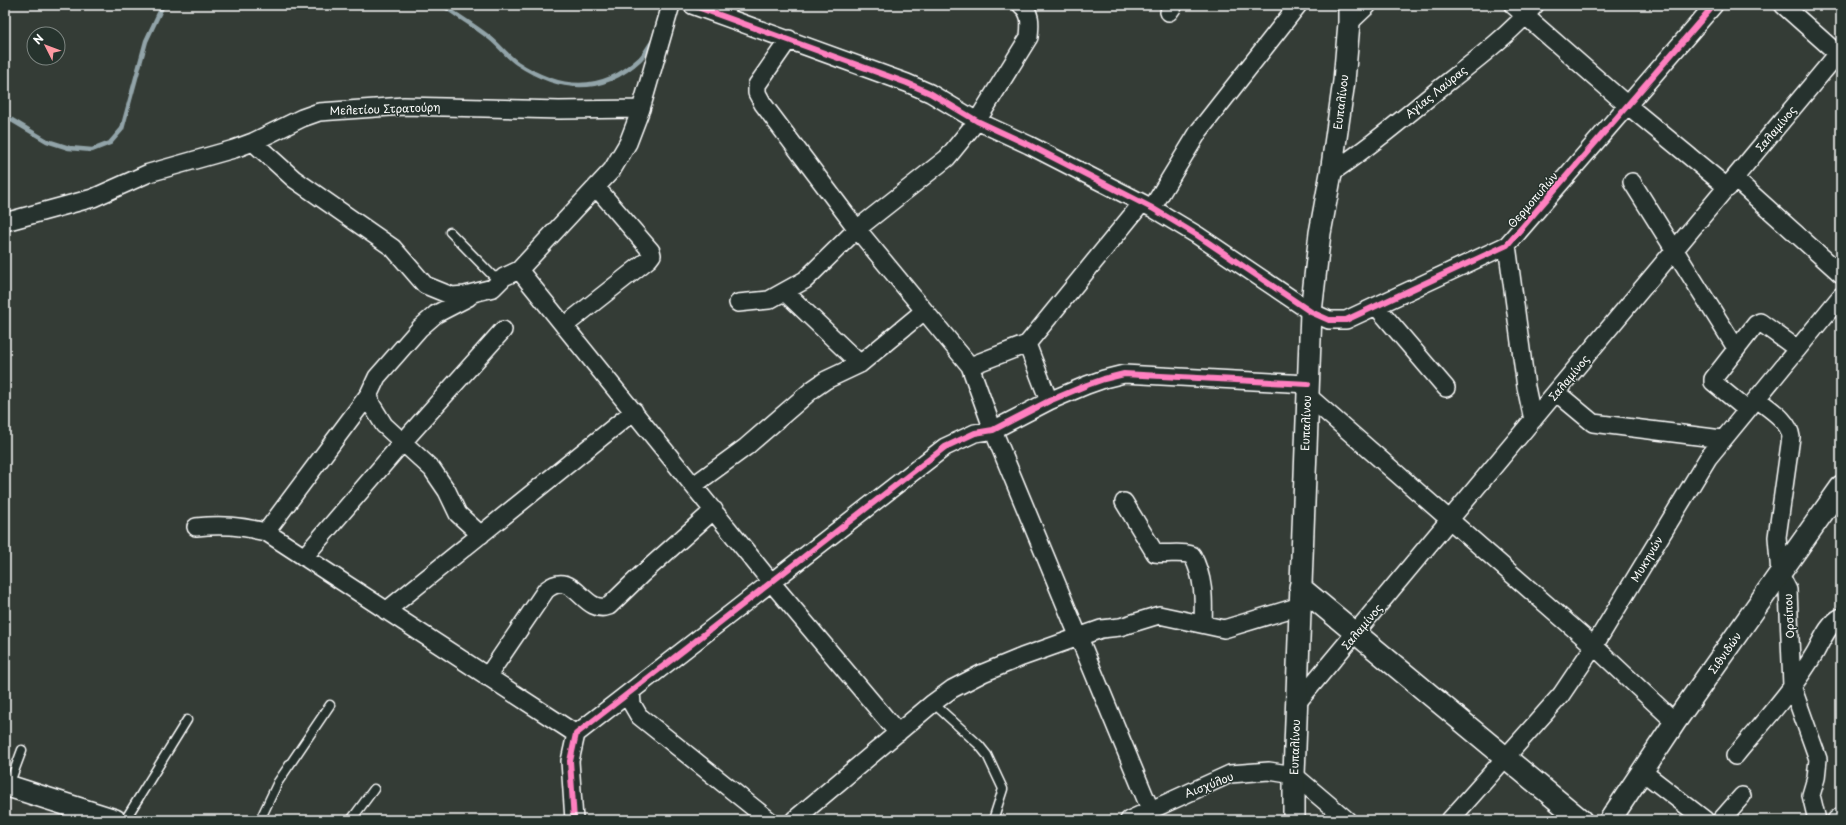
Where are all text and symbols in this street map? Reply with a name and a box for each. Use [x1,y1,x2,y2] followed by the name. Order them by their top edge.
[26,26,66,66] north arrow
[29,30,48,48] text: N
[1401,61,1470,122] street label: Αγίας Λαύρας
[1329,73,1352,131] street label: Ευπαλίνου
[329,98,441,119] street label: Μελετίου Στρατούρη
[1751,102,1800,155] street label: Σαλαμίνος
[1503,168,1562,231] street label: Θερμοπυλών
[1544,351,1593,404] street label: Σαλαμίνος
[1296,395,1315,451] street label: Ευπαλίνου
[1626,533,1667,585] street label: Μυκηνών
[1779,593,1798,639] street label: Ορσίπου
[1337,600,1386,653] street label: Σαλαμίνος
[1704,628,1745,677] street label: Σιθνιδών
[1285,719,1304,775] street label: Ευπαλίνου
[1182,767,1236,802] street label: Αισχύλου

